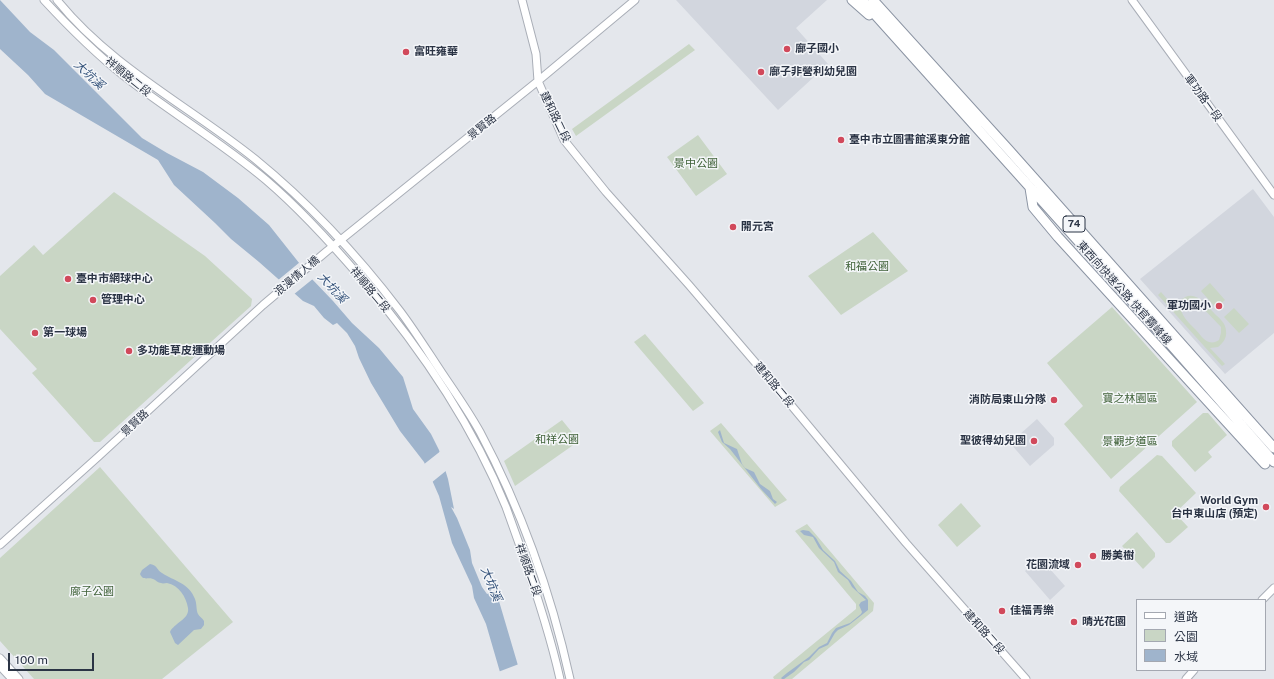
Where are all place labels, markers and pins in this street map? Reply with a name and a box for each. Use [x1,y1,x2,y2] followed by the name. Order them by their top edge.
[795,42,839,56] place label: 廍子國小
[782,44,792,54] marker: 廍子國小
[414,45,458,59] place label: 富旺雍華
[401,47,411,57] marker: 富旺雍華
[769,65,857,79] place label: 廍子非營利幼兒園
[756,67,766,77] marker: 廍子非營利幼兒園
[849,133,970,147] place label: 臺中市立圖書館溪東分館
[836,135,846,145] marker: 臺中市立圖書館溪東分館
[741,220,774,234] place label: 開元宮
[728,222,738,232] marker: 開元宮
[76,272,153,286] place label: 臺中市網球中心
[63,274,73,284] marker: 臺中市網球中心
[101,293,145,307] place label: 管理中心
[88,295,98,305] marker: 管理中心
[1167,299,1211,313] place label: 軍功國小
[1214,301,1224,311] marker: 軍功國小
[43,326,87,340] place label: 第一球場
[30,328,40,338] marker: 第一球場
[137,344,225,358] place label: 多功能草皮運動場
[124,346,134,356] marker: 多功能草皮運動場
[969,393,1046,407] place label: 消防局東山分隊
[1049,395,1059,405] marker: 消防局東山分隊
[960,434,1026,448] place label: 聖彼得幼兒園
[1029,436,1039,446] marker: 聖彼得幼兒園
[1171,494,1258,520] place label: World Gym 台中東山店 (預定)
[1261,502,1271,512] marker: World Gym 台中東山店 (預定)
[1101,549,1134,563] place label: 勝美樹
[1088,551,1098,561] marker: 勝美樹
[1026,558,1070,572] place label: 花園流域
[1073,560,1083,570] marker: 花園流域
[1010,604,1054,618] place label: 佳福青樂
[997,606,1007,616] marker: 佳福青樂
[1082,615,1126,629] place label: 晴光花園
[1069,617,1079,627] marker: 晴光花園

